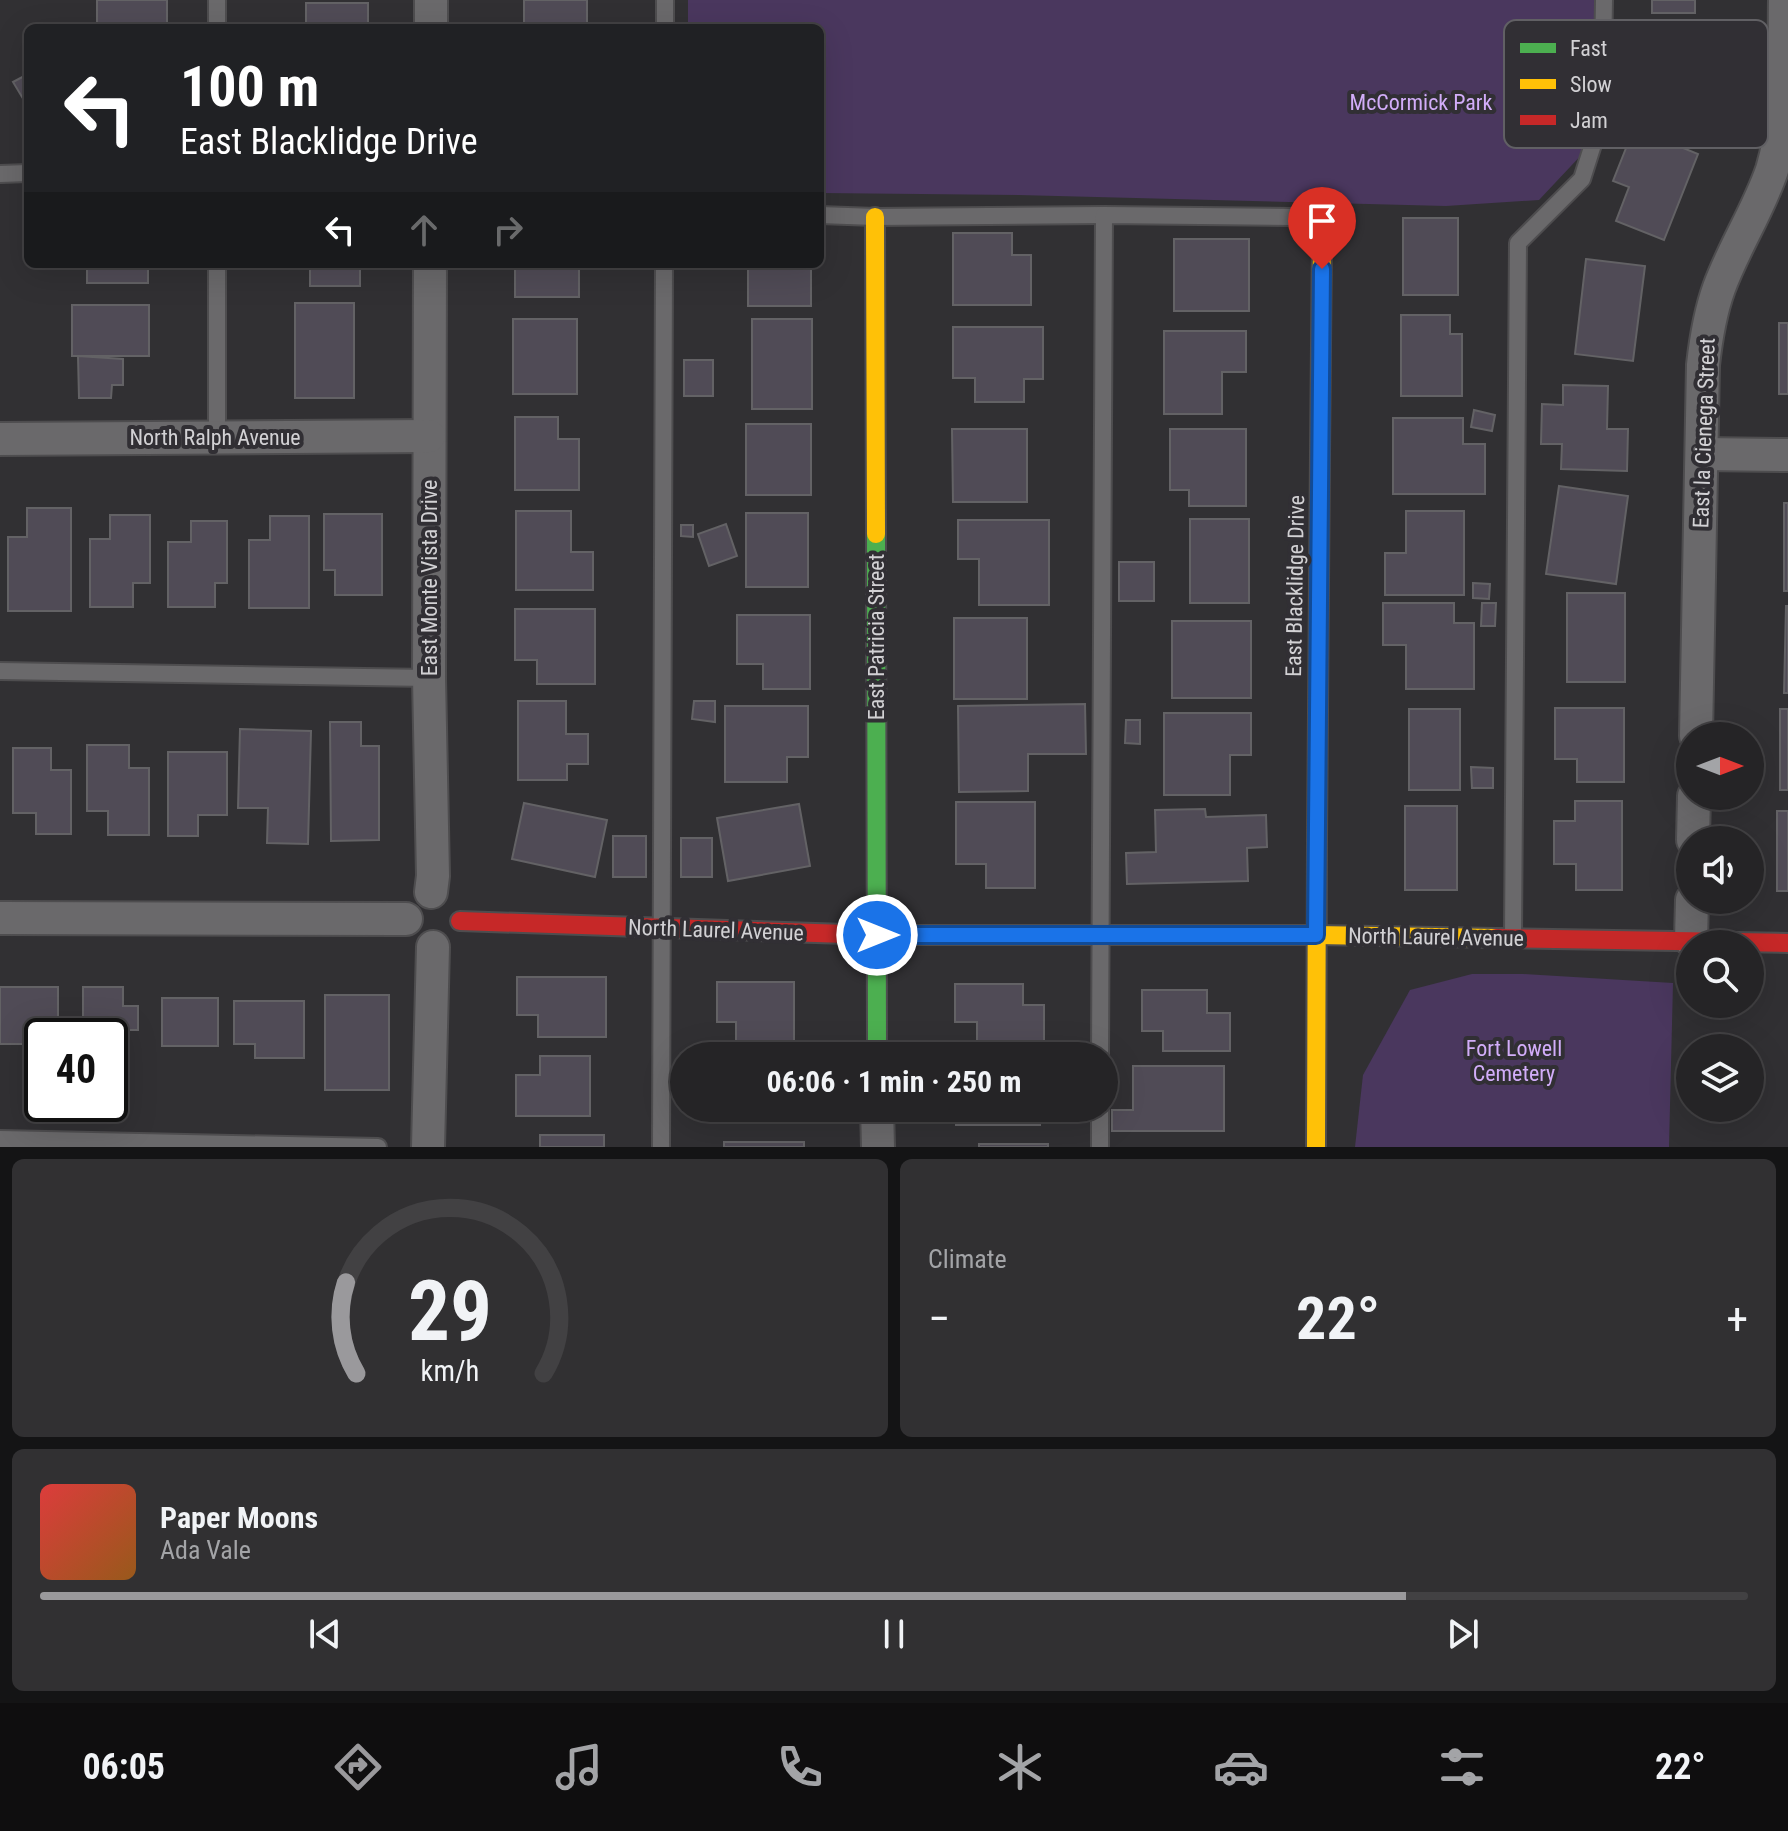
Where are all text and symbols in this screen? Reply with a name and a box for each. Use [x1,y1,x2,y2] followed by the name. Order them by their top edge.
[1504,20,1768,148] legend
[1570,36,1607,61] text: Fast
[180,54,319,120] text: 100 m
[48,56,152,160] icon: left
[1570,72,1612,97] text: Slow
[1350,90,1493,115] park label: McCormick Park
[1570,108,1608,133] text: Jam
[180,121,478,163] text: East Blacklidge Drive
[1288,187,1356,269] pin
[1300,199,1344,243] icon: arrive
[318,208,362,252] icon: left
[402,208,446,252] icon: ahead
[486,208,530,252] icon: right
[1688,337,1720,529] street label: East la Cienega Street
[129,425,301,450] street label: North Ralph Avenue
[417,480,442,676] street label: East Monte Vista Drive
[1281,495,1309,677] street label: East Blacklidge Drive
[864,554,889,720] street label: East Patricia Street
[1676,722,1764,810] north arrow
[1676,722,1764,1122] map controls
[1676,826,1764,914] button: sound
[835,893,919,977] position arrow
[628,914,804,946] street label: North Laurel Avenue
[1348,923,1524,951] street label: North Laurel Avenue
[1676,930,1764,1018] button: search
[24,1018,128,1122] speed limit sign: 40
[1676,1034,1764,1122] button: layers
[1466,1036,1562,1086] park label: Fort Lowell Cemetery
[767,1064,1021,1099] text: 06:06 · 1 min · 250 m
[928,1244,1007,1274] text: Climate
[408,1263,492,1360] text: 29
[1296,1283,1380,1354] text: 22°
[928,1293,950,1345] text: −
[1726,1293,1748,1345] text: +
[421,1354,479,1388] text: km/h
[160,1500,318,1535] text: Paper Moons
[160,1535,251,1565] text: Ada Vale
[303,1612,347,1656] icon: previous
[872,1612,916,1656] icon: pause
[1441,1612,1485,1656] icon: next
[330,1739,386,1795] icon: directions
[551,1739,607,1795] icon: music
[772,1739,828,1795] icon: phone
[992,1739,1048,1795] icon: climate
[1213,1739,1269,1795] icon: car
[1434,1739,1490,1795] icon: filters
[82,1746,165,1788] text: 06:05
[1655,1746,1705,1788] text: 22°

